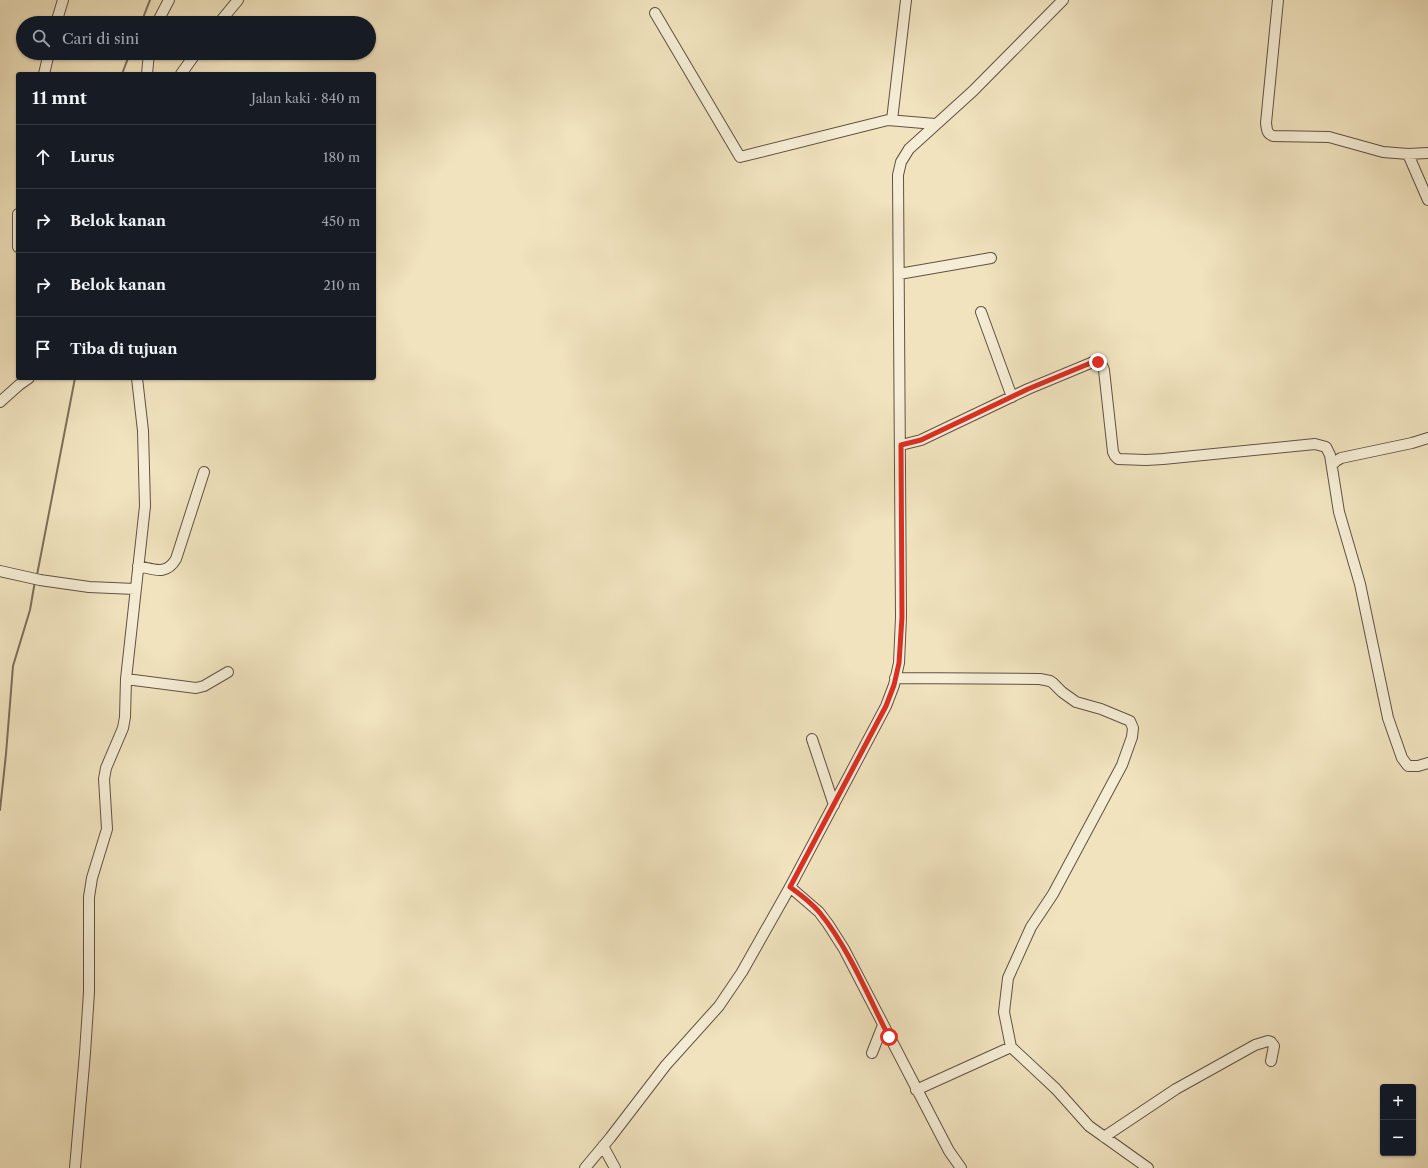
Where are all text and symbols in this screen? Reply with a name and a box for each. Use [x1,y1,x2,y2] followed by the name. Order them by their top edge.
[16,16,376,60] search box
[30,27,52,49] icon: search
[62,29,139,48] text: Cari di sini
[32,88,87,108] text: 11 mnt
[251,90,360,106] text: Jalan kaki · 840 m
[32,146,54,168] icon: ahead
[70,147,115,166] text: Lurus
[323,149,360,165] text: 180 m
[32,210,54,232] icon: right
[70,211,166,230] text: Belok kanan
[322,213,360,229] text: 450 m
[32,274,54,296] icon: right
[70,275,166,294] text: Belok kanan
[323,277,360,293] text: 210 m
[32,338,54,360] icon: arrive
[70,339,178,358] text: Tiba di tujuan
[1089,353,1107,371] route end
[880,1028,898,1046] route start
[1380,1084,1416,1156] map controls
[1380,1084,1416,1120] button: +
[1380,1120,1416,1156] button: −

